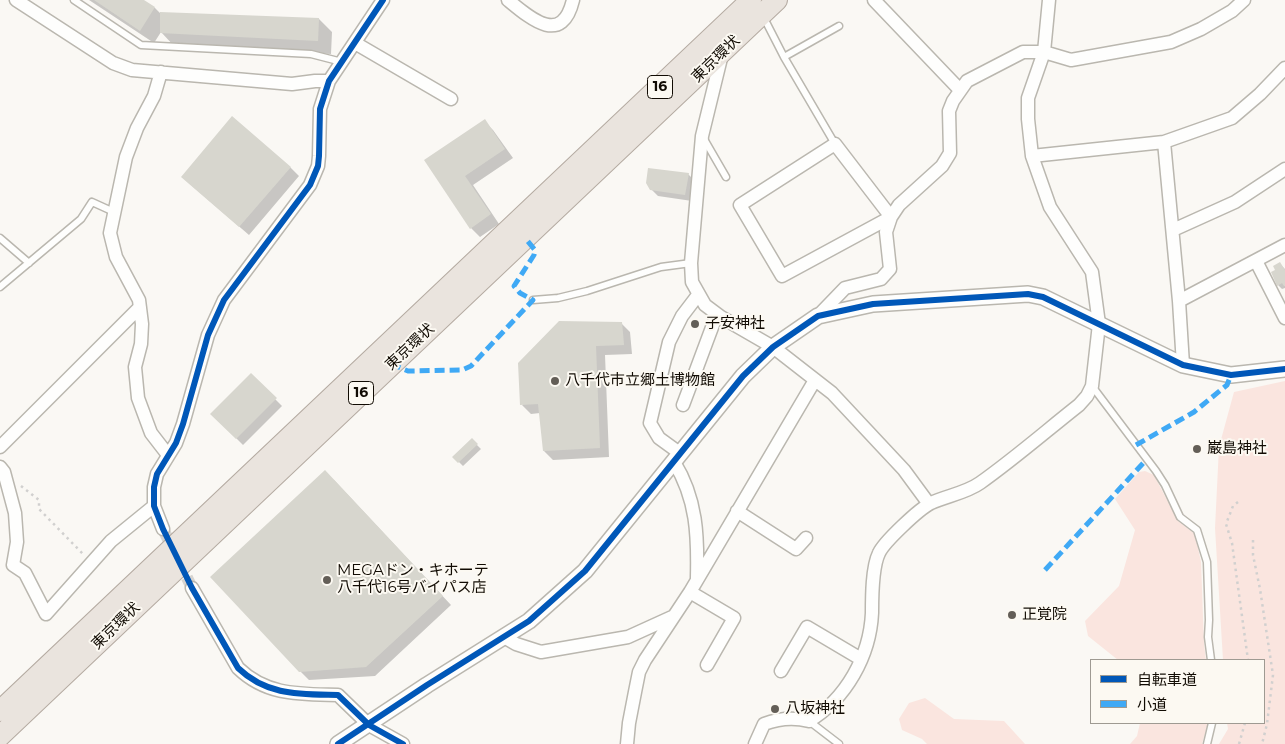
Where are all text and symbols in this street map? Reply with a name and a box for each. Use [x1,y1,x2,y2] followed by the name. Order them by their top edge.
[688,32,744,86] street label: 東京環状
[648,75,672,98] road number: 16
[705,315,765,333] place label: 子安神社
[689,318,701,330] marker: 子安神社
[382,320,438,374] street label: 東京環状
[565,372,715,390] place label: 八千代市立郷土博物館
[549,375,561,387] marker: 八千代市立郷土博物館
[348,382,374,404] road number: 16
[1207,440,1267,458] place label: 巌島神社
[1191,443,1203,455] marker: 巌島神社
[337,562,489,597] place label: MEGAドン・キホーテ 八千代16号バイパス店
[321,574,333,586] marker: MEGAドン・キホーテ 八千代16号バイパス店
[88,599,144,653] street label: 東京環状
[1022,606,1067,624] place label: 正覚院
[1006,609,1018,621] marker: 正覚院
[1090,659,1265,724] legend
[1137,670,1197,689] text: 自転車道
[1137,695,1167,714] text: 小道
[785,700,845,718] place label: 八坂神社
[769,703,781,715] marker: 八坂神社

